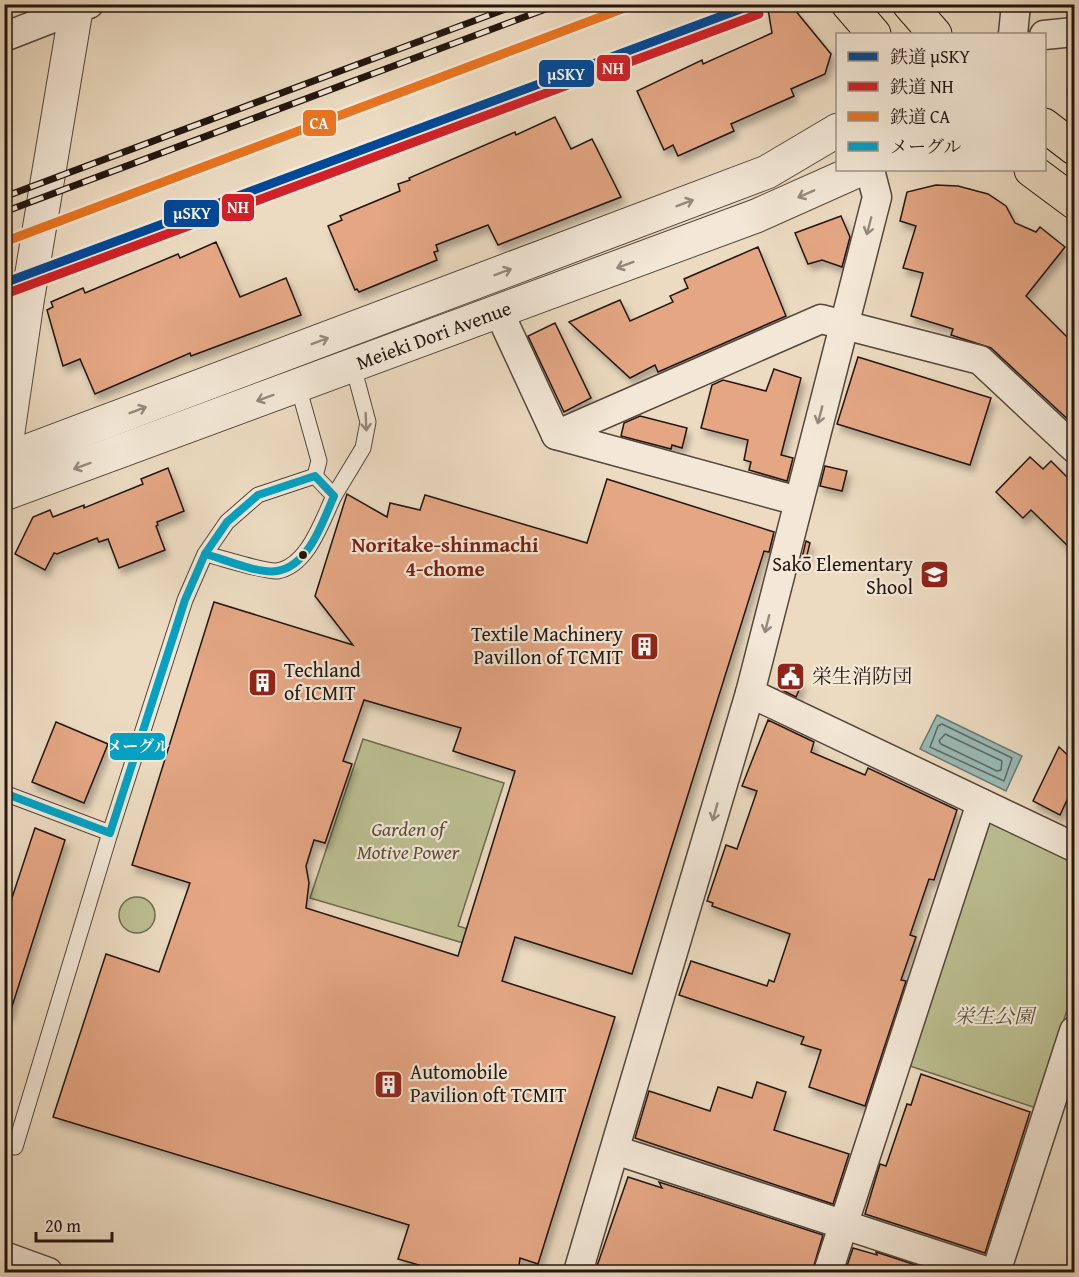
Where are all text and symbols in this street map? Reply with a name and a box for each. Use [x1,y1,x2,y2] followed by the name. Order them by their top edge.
[836,33,1046,171] legend
[890,43,970,70] text: 鉄道 μSKY
[596,54,631,82] line badge: NH
[602,56,624,80] text: NH
[538,59,595,88] line badge: μSKY
[547,62,585,86] text: μSKY
[890,73,954,100] text: 鉄道 NH
[890,103,950,130] text: 鉄道 CA
[302,109,337,137] line badge: CA
[310,111,329,135] text: CA
[890,133,961,160] text: メーグル
[798,188,816,200] one-way arrow
[221,193,255,222] line badge: NH
[227,195,249,219] text: NH
[675,197,694,208] one-way arrow
[163,199,220,228] line badge: μSKY
[173,201,211,225] text: μSKY
[863,216,874,235] one-way arrow
[616,261,635,272] one-way arrow
[493,266,511,277] one-way arrow
[352,293,515,377] street label: Meieki Dori Avenue
[310,335,329,346] one-way arrow
[256,394,275,405] one-way arrow
[128,404,147,415] one-way arrow
[814,405,825,424] one-way arrow
[361,412,372,432] one-way arrow
[73,461,91,472] one-way arrow
[352,529,539,584] district label: Noritake-shinmachi 4-chome
[297,549,309,561] unlabelled marker
[772,549,913,601] place label: Sakō Elementary Shool
[918,559,950,591] school or university icon: Sakō Elementary Shool
[761,615,773,634] one-way arrow
[471,619,623,671] place label: Textile Machinery Pavillon of TCMIT
[628,630,660,662] building icon: Textile Machinery Pavillon of TCMIT
[284,655,361,707] place label: Techland of ICMIT
[775,660,807,692] public building icon: 栄生消防団
[812,661,912,690] place label: 栄生消防団
[247,666,279,698] building icon: Techland of ICMIT
[109,732,166,761] line badge: メーグル
[106,734,170,758] text: メーグル
[709,802,720,821] one-way arrow
[357,814,460,866] park label: Garden of Motive Power
[954,1001,1037,1030] park label: 栄生公園
[410,1057,566,1109] place label: Automobile Pavilion oft TCMIT
[373,1068,405,1100] building icon: Automobile Pavilion oft TCMIT
[36,1205,112,1243] scale bar
[45,1212,81,1239] text: 20 m

